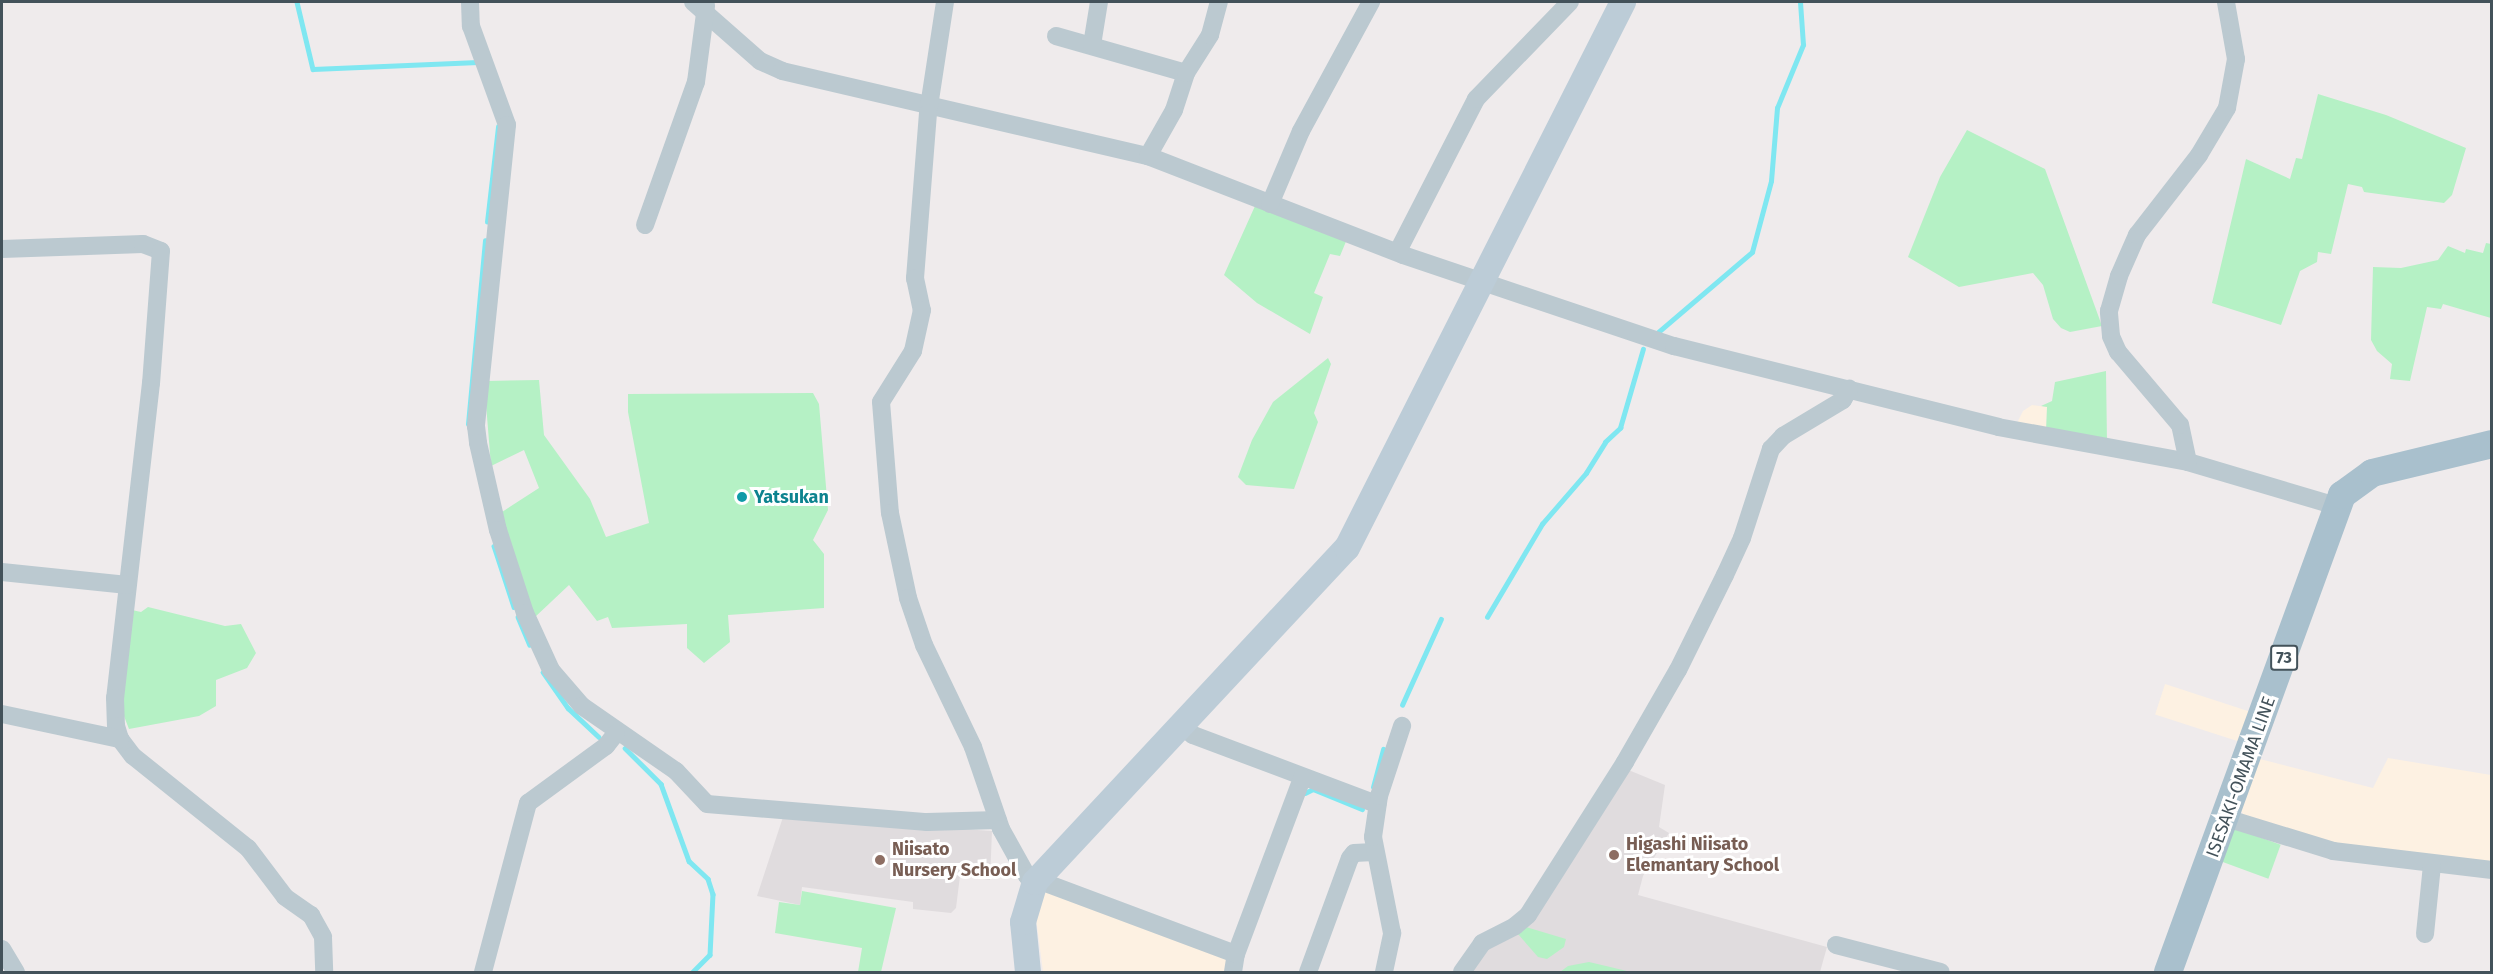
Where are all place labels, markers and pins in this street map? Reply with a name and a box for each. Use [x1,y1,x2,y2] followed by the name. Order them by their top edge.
[754,486,829,508] place label: Yatsukan
[735,490,749,504] marker: Yatsukan
[1626,834,1779,876] place label: Higashi Niisato Elemantary School
[892,839,1016,882] place label: Niisato Nursery School
[1607,848,1621,862] marker: Higashi Niisato Elemantary School
[873,853,887,867] marker: Niisato Nursery School

